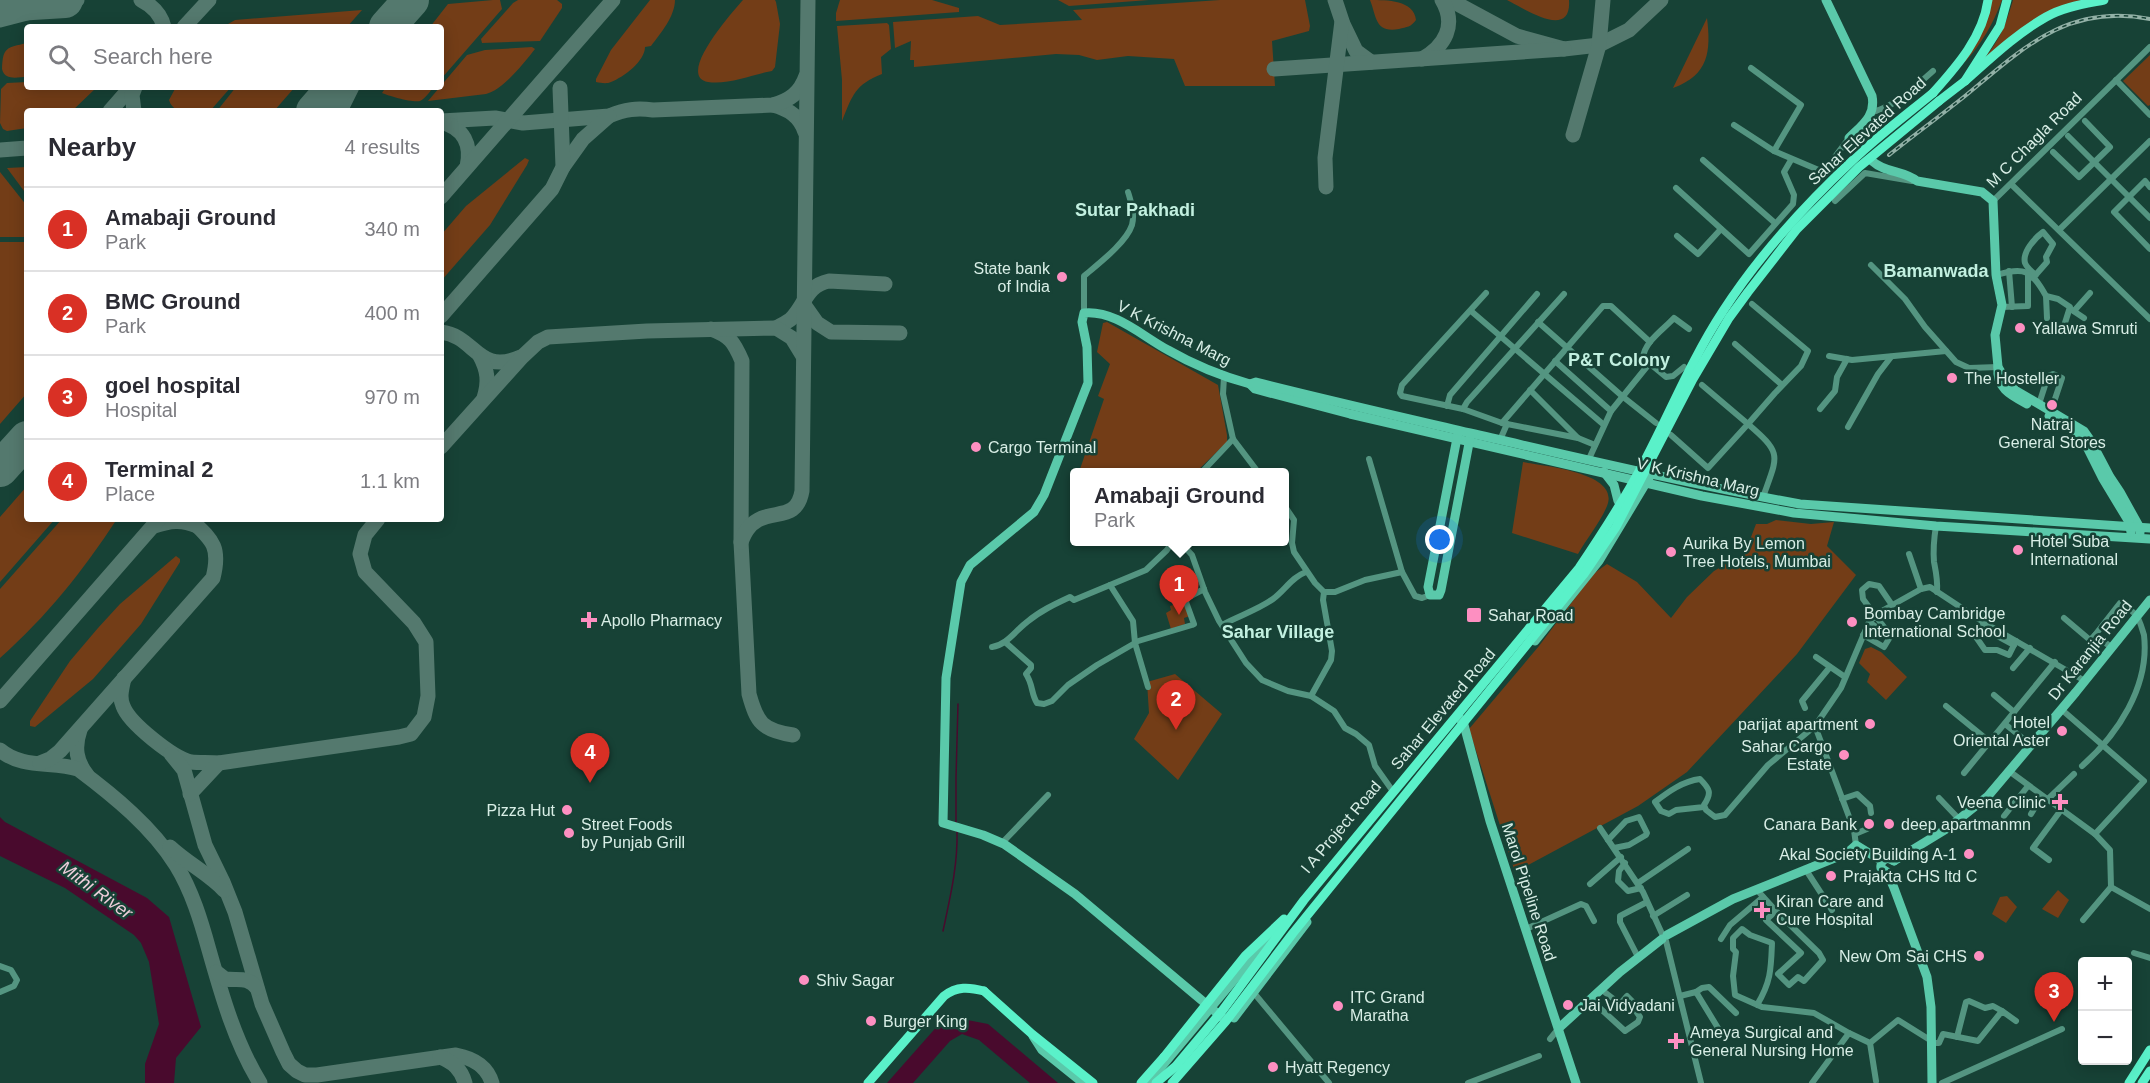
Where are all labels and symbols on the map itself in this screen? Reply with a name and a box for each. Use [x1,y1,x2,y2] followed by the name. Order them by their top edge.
[1805,74,1929,188] street label: Sahar Elevated Road
[1983,89,2085,191] street label: M C Chagla Road
[1075,200,1195,220] district label: Sutar Pakhadi
[974,260,1051,295] place label: State bank of India
[1883,261,1990,281] district label: Bamanwada
[1055,270,1069,284] marker: State bank of India
[1114,297,1234,369] street label: V K Krishna Marg
[2032,320,2138,337] place label: Yallawa Smruti
[2013,321,2027,335] marker: Yallawa Smruti
[1568,350,1670,370] district label: P&T Colony
[1964,370,2060,387] place label: The Hosteller
[1945,371,1959,385] marker: The Hosteller
[2045,398,2059,412] marker: Natraj General Stores
[1998,416,2106,451] place label: Natraj General Stores
[988,439,1096,456] place label: Cargo Terminal
[969,440,983,454] marker: Cargo Terminal
[1635,455,1761,499] street label: V K Krishna Marg
[1425,525,1454,554] your location
[2030,533,2118,568] place label: Hotel Suba International
[1683,535,1831,570] place label: Aurika By Lemon Tree Hotels, Mumbai
[2011,543,2025,557] marker: Hotel Suba International
[1664,545,1678,559] marker: Aurika By Lemon Tree Hotels, Mumbai
[1160,566,1198,615] pin: 1
[2045,597,2135,703] street label: Dr Karanjia Road
[1864,605,2006,640] place label: Bombay Cambridge International School
[1465,606,1483,624] marker: Sahar Road
[1488,607,1573,624] place label: Sahar Road
[601,612,722,629] place label: Apollo Pharmacy
[582,613,596,627] marker: Apollo Pharmacy
[1845,615,1859,629] marker: Bombay Cambridge International School
[1222,622,1334,642] district label: Sahar Village
[1388,645,1498,773] street label: Sahar Elevated Road
[1156,680,1196,730] pin: 2
[1953,714,2051,749] place label: Hotel Oriental Aster
[1738,716,1859,733] place label: parijat apartment
[1863,717,1877,731] marker: parijat apartment
[2055,724,2069,738] marker: Hotel Oriental Aster
[570,734,610,783] pin: 4
[1741,738,1832,773] place label: Sahar Cargo Estate
[1837,748,1851,762] marker: Sahar Cargo Estate
[1298,778,1384,876] street label: I A Project Road
[2051,793,2069,811] marker: Veena Clinic
[1957,794,2046,811] place label: Veena Clinic
[487,802,556,819] place label: Pizza Hut
[560,803,574,817] marker: Pizza Hut
[581,816,685,851] place label: Street Foods by Punjab Grill
[1764,816,1858,833] place label: Canara Bank
[1901,816,2031,833] place label: deep apartmanmn
[1862,817,1876,831] marker: Canara Bank
[1882,817,1896,831] marker: deep apartmanmn
[1499,821,1559,963] street label: Marol Pipeline Road
[562,826,576,840] marker: Street Foods by Punjab Grill
[1779,846,1957,863] place label: Akal Society Building A-1
[1962,847,1976,861] marker: Akal Society Building A-1
[56,857,137,924] water label: Mithi River
[1843,868,1977,885] place label: Prajakta CHS ltd C
[1824,869,1838,883] marker: Prajakta CHS ltd C
[1776,893,1884,928] place label: Kiran Care and Cure Hospital
[1753,901,1771,919] marker: Kiran Care and Cure Hospital
[1839,948,1967,965] place label: New Om Sai CHS
[1972,949,1986,963] marker: New Om Sai CHS
[816,972,895,989] place label: Shiv Sagar
[2034,972,2074,1022] pin: 3
[797,973,811,987] marker: Shiv Sagar
[1350,989,1425,1024] place label: ITC Grand Maratha
[1580,997,1675,1014] place label: Jai Vidyadani
[1561,998,1575,1012] marker: Jai Vidyadani
[1331,999,1345,1013] marker: ITC Grand Maratha
[883,1013,968,1030] place label: Burger King
[864,1014,878,1028] marker: Burger King
[1690,1024,1854,1059] place label: Ameya Surgical and General Nursing Home
[1667,1032,1685,1050] marker: Ameya Surgical and General Nursing Home
[1285,1059,1390,1076] place label: Hyatt Regency
[1266,1060,1280,1074] marker: Hyatt Regency

